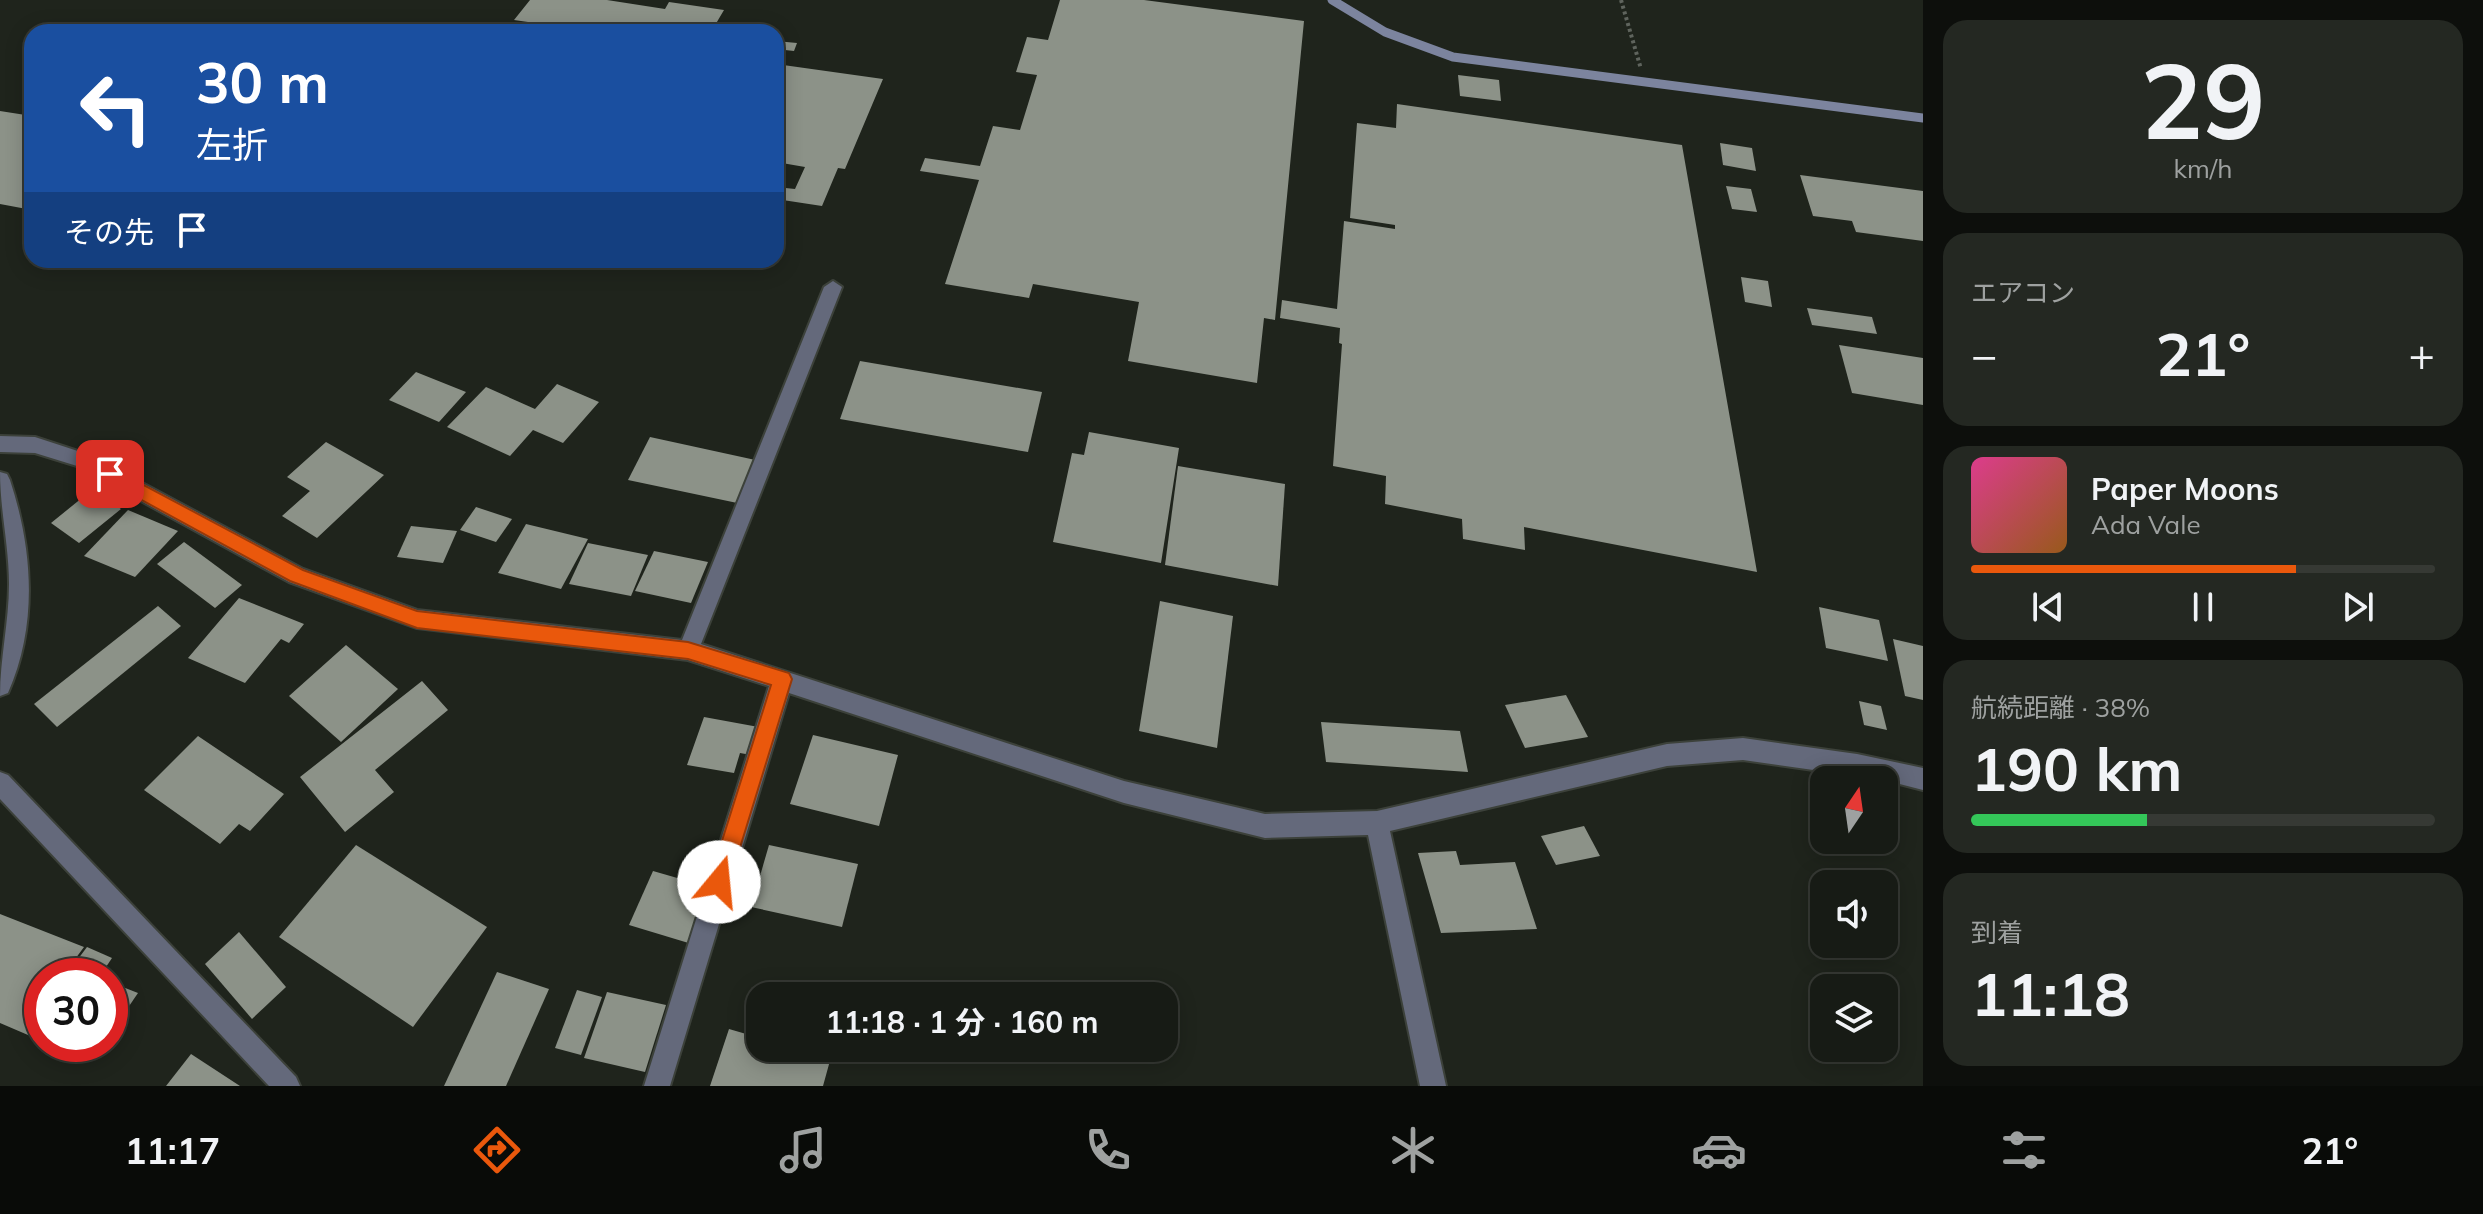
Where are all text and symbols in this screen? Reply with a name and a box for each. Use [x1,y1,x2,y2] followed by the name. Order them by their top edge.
[2141,34,2265,165] text: 29
[196,47,329,117] text: 30 m
[64,56,168,160] icon: left
[196,122,268,167] text: 左折
[2174,152,2232,185] text: km/h
[170,208,214,252] icon: arrive
[64,213,154,251] text: その先
[1971,276,2075,309] text: エアコン
[2156,316,2250,391] text: 21°
[1971,327,1997,382] text: −
[2409,327,2435,382] text: +
[76,440,144,508] pin
[88,452,132,496] icon: arrive
[2091,470,2279,508] text: Paper Moons
[2091,508,2201,541] text: Ada Vale
[2026,585,2070,629] icon: previous
[2181,585,2225,629] icon: pause
[2336,585,2380,629] icon: next
[1971,691,2150,724] text: 航続距離 · 38%
[1971,731,2183,806] text: 190 km
[1810,766,1898,854] north arrow
[1810,766,1898,1062] map controls
[677,840,761,924] position arrow
[1810,870,1898,958] button: sound
[1971,916,2023,949] text: 到着
[1971,956,2130,1031] text: 11:18
[24,958,128,1062] speed limit sign: 30
[1810,974,1898,1062] button: layers
[826,1003,1098,1041] text: 11:18 · 1 分 · 160 m
[469,1122,525,1178] icon: directions
[775,1122,831,1178] icon: music
[1080,1122,1136,1178] icon: phone
[1385,1122,1441,1178] icon: climate
[1691,1122,1747,1178] icon: car
[1996,1122,2052,1178] icon: filters
[125,1128,220,1173] text: 11:17
[2301,1128,2358,1173] text: 21°

